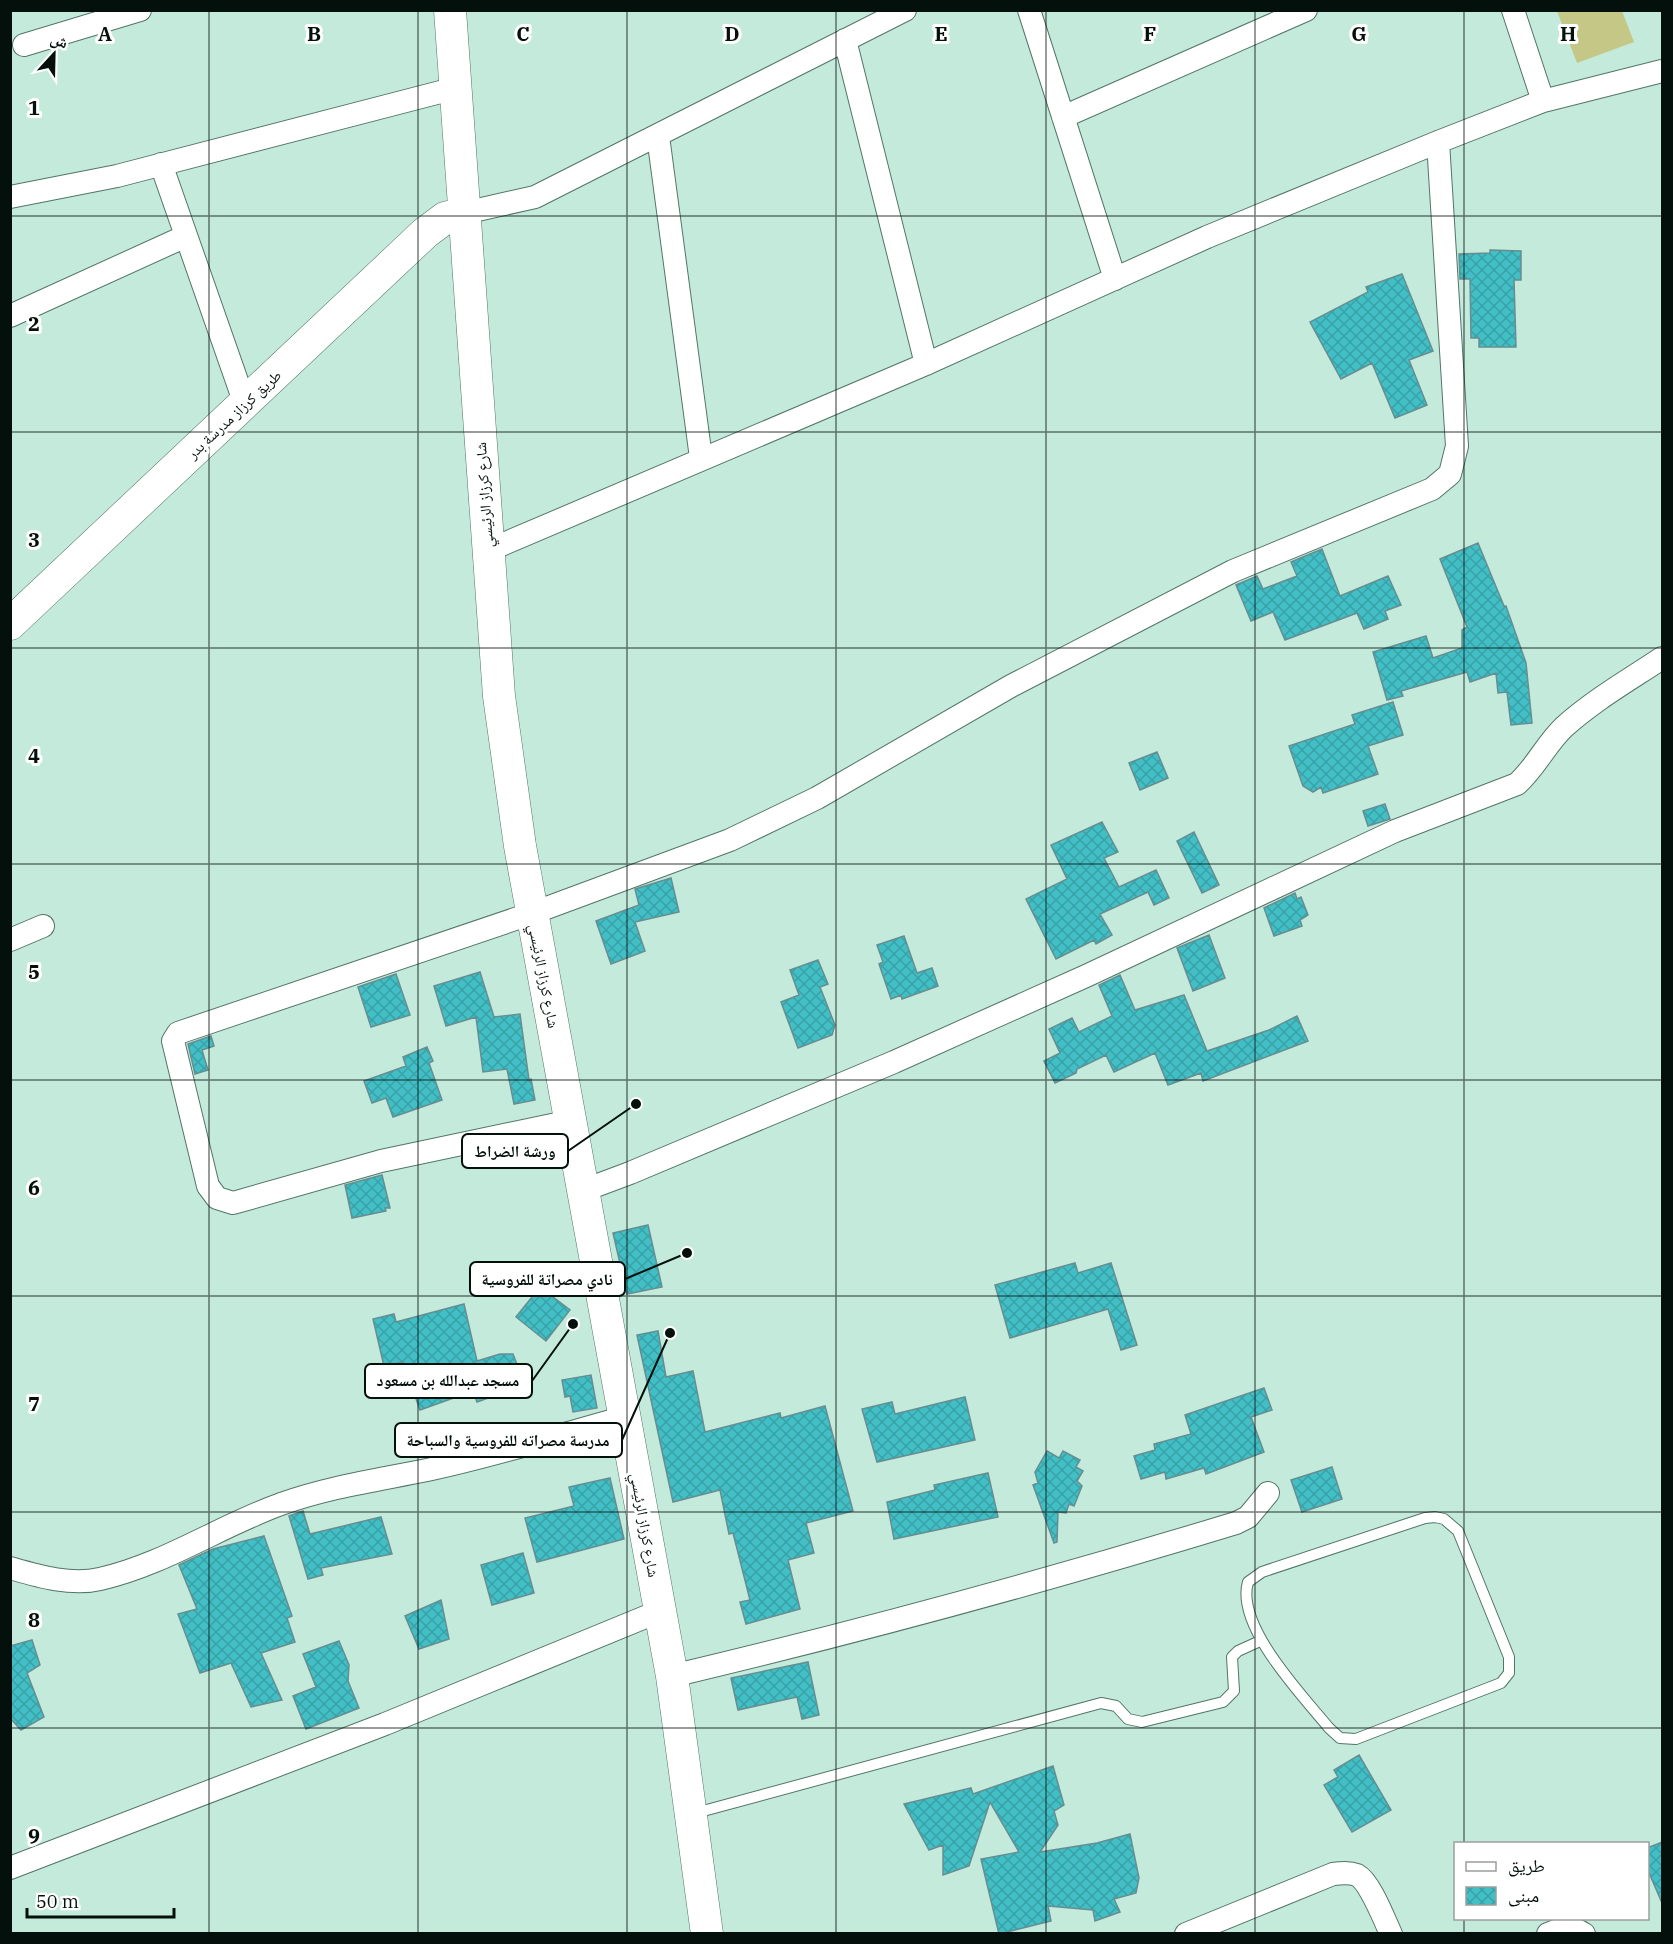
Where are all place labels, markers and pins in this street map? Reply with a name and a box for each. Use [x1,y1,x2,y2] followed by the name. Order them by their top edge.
[462,1134,568,1168] callout: ورشة الضراط
[470,1262,625,1296] callout: نادي مصراتة للفروسية
[365,1364,532,1398] callout: مسجد عبدالله بن مسعود
[395,1423,622,1457] callout: مدرسة مصراته للفروسية والسباحة

